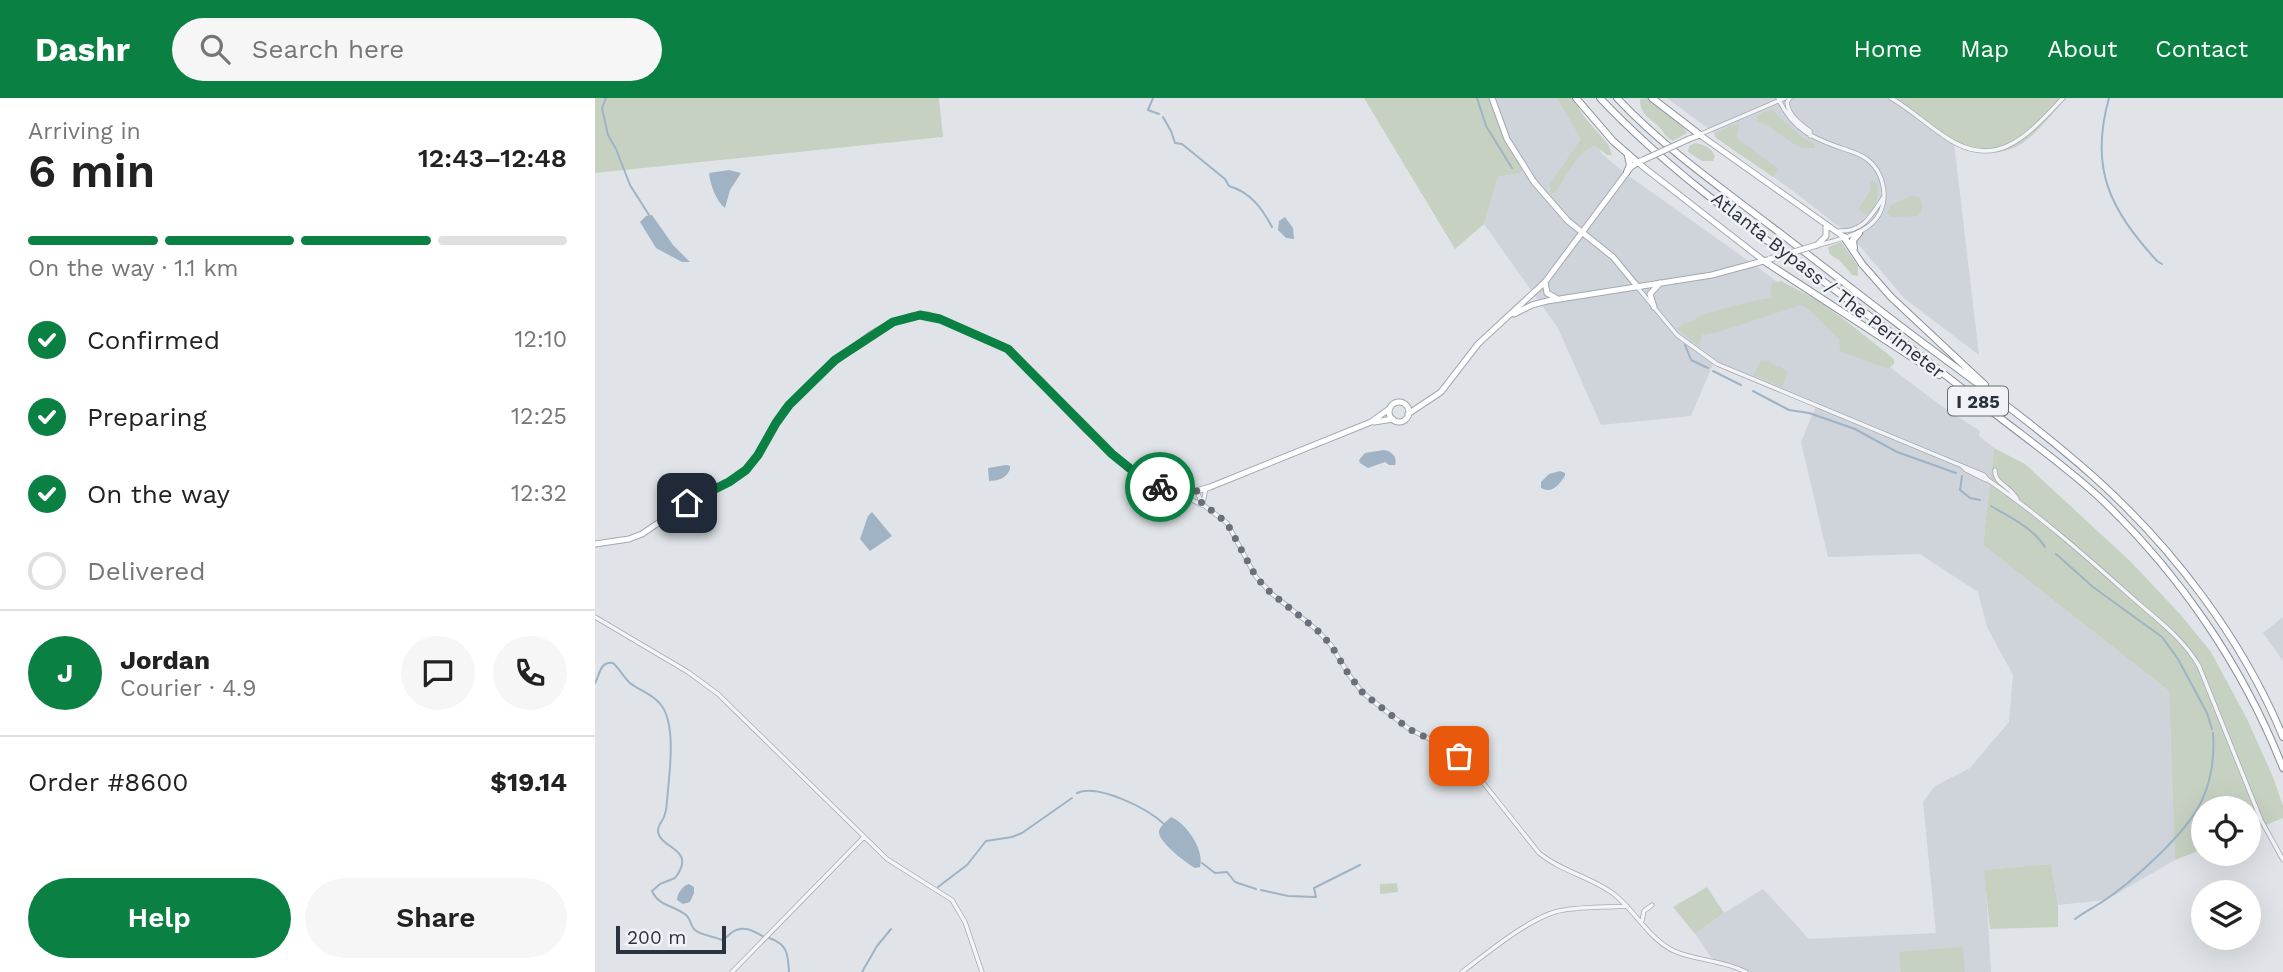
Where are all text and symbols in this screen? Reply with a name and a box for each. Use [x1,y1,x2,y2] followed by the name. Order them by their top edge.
[172,18,662,81] search box
[35,30,130,69] text: Dashr
[196,30,234,68] icon: search
[252,34,404,64] text: Search here
[1854,35,1922,63] text: Home
[1960,35,2009,63] text: Map
[2047,35,2117,63] text: About
[2155,35,2248,63] text: Contact
[28,118,141,145] text: Arriving in
[418,143,567,173] text: 12:43–12:48
[28,144,155,198] text: 6 min
[1707,187,1949,383] street label: Atlanta Bypass / The Perimeter
[28,255,238,282] text: On the way · 1.1 km
[28,321,66,359] icon: check
[87,325,220,355] text: Confirmed
[515,326,567,353] text: 12:10
[1948,386,2008,416] road number: I 285
[28,398,66,436] icon: check
[87,402,207,432] text: Preparing
[511,403,567,430] text: 12:25
[1125,452,1195,522] courier
[1141,468,1179,506] icon: bike
[657,473,717,533] pin
[28,475,66,513] icon: check
[87,479,230,509] text: On the way
[511,480,567,507] text: 12:32
[668,484,706,522] icon: home
[87,556,206,586] text: Delivered
[401,636,475,710] button: chat
[493,636,567,710] button: phone
[120,645,210,675] text: Jordan
[57,658,73,688] text: J
[120,675,256,702] text: Courier · 4.9
[1429,726,1489,786] pin
[1440,737,1478,775] icon: bag
[28,767,188,797] text: Order #8600
[490,767,567,797] text: $19.14
[2191,796,2261,950] map controls
[2191,796,2261,866] button: locate
[28,878,291,958] button: Help
[305,878,567,958] button: Share
[2191,880,2261,950] button: layers
[616,923,726,955] scale bar
[627,926,686,949] text: 200 m

